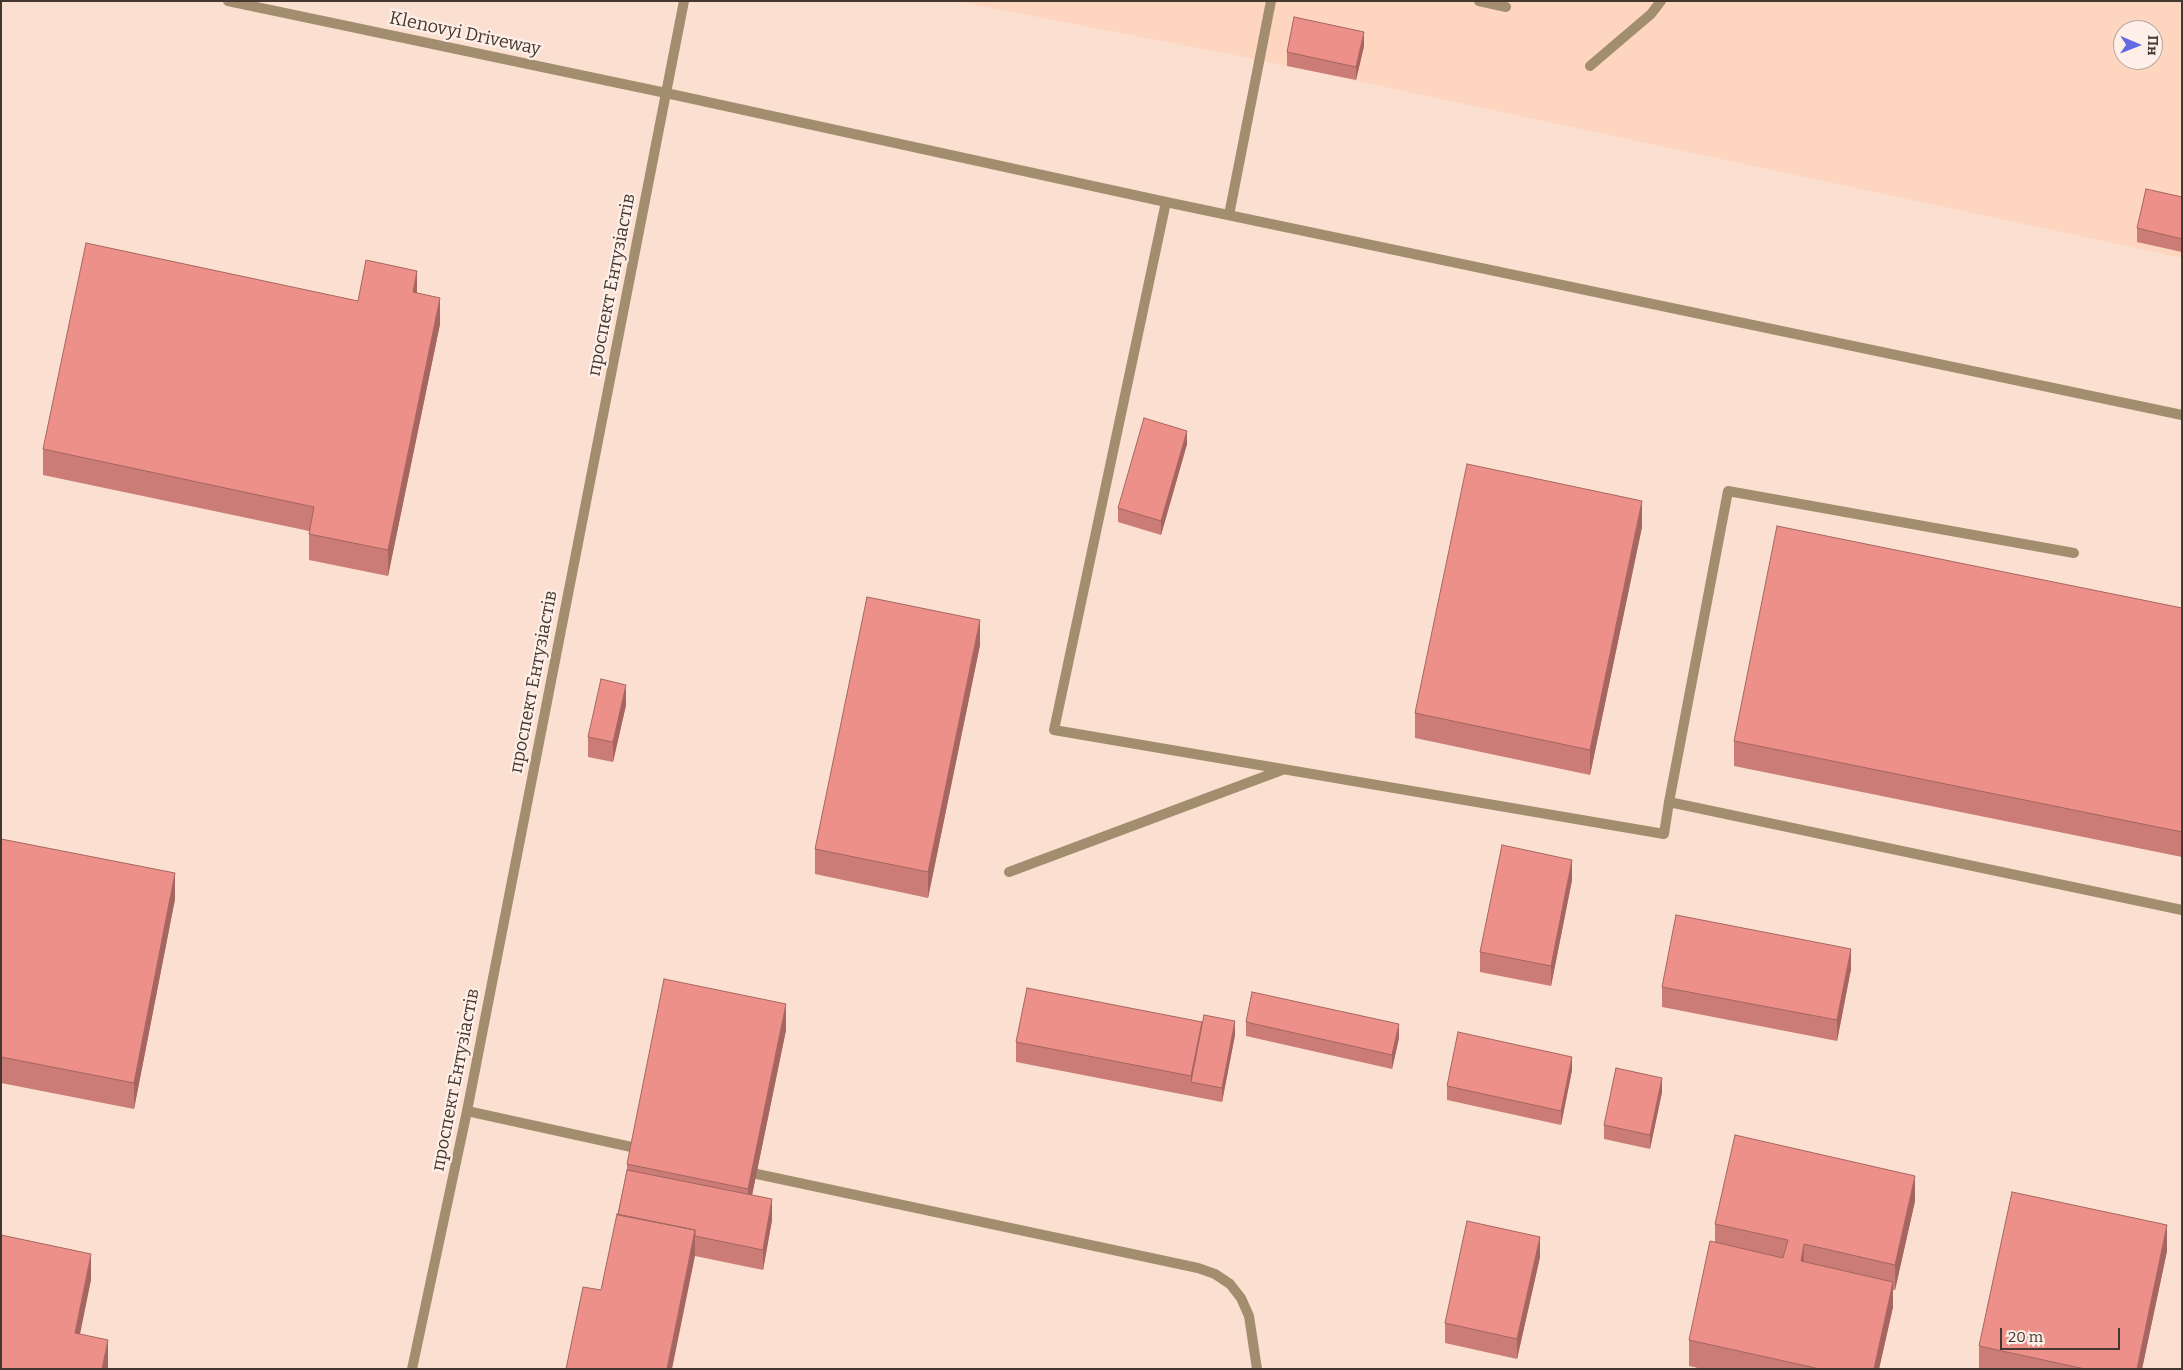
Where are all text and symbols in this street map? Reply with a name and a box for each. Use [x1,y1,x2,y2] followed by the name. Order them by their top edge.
[387,7,543,61] street label: Klenovyi Driveway
[2113,20,2163,70] north arrow
[2144,35,2161,56] text: Пн
[584,192,640,378] street label: проспект Ентузіастів
[506,589,562,775] street label: проспект Ентузіастів
[428,987,484,1173] street label: проспект Ентузіастів
[2003,1318,2123,1350] scale bar
[2008,1328,2043,1346] text: 20 m

